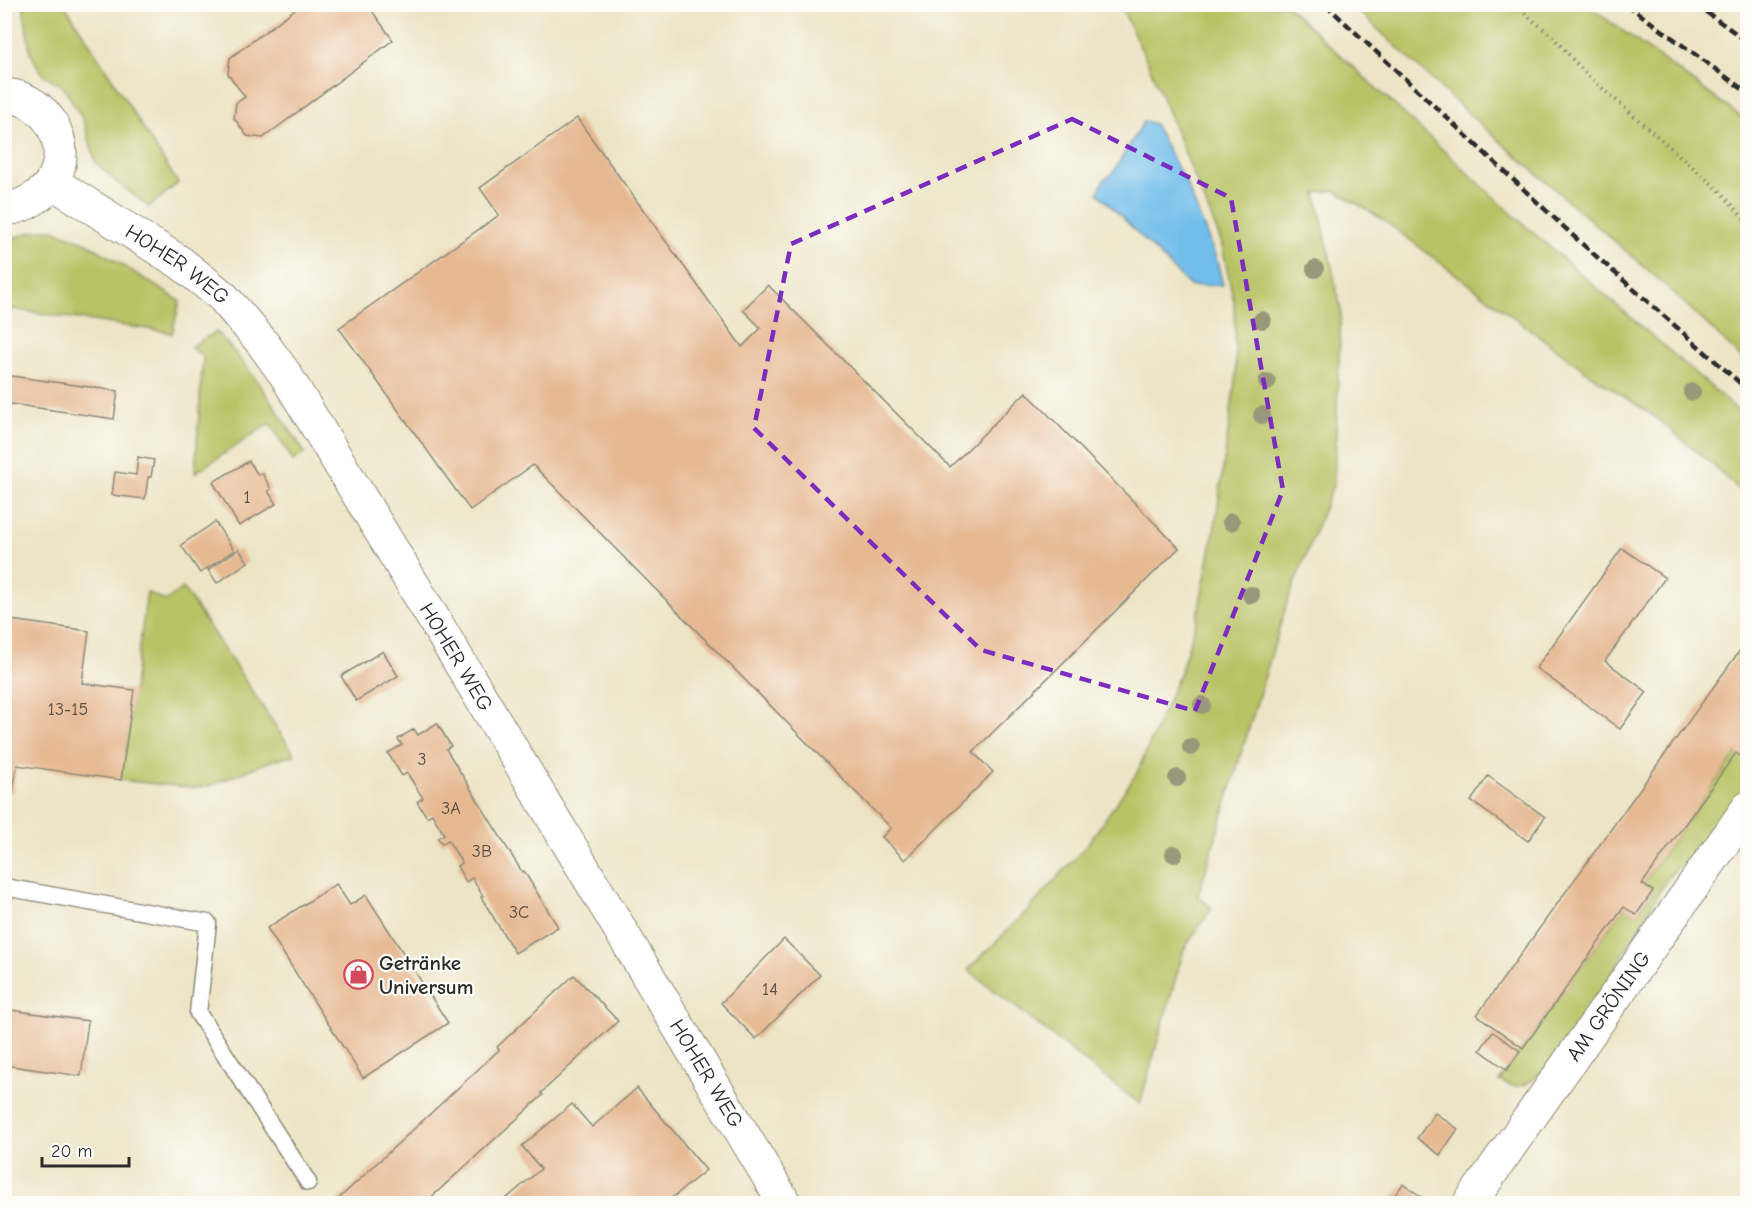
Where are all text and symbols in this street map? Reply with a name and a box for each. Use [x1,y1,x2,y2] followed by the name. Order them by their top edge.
[121,219,234,309] street label: HOHER WEG
[243,487,251,508] house number: 1
[415,598,498,715] street label: HOHER WEG
[48,699,88,720] house number: 13-15
[417,749,427,770] house number: 3
[441,798,461,819] house number: 3A
[472,841,492,862] house number: 3B
[509,902,529,923] house number: 3C
[1561,947,1655,1066] street label: AM GRÖNING
[379,951,473,999] place label: Getränke Universum
[342,959,374,991] shop icon: Getränke Universum
[762,979,778,1000] house number: 14
[665,1015,748,1132] street label: HOHER WEG
[42,1130,129,1168] scale bar
[51,1141,92,1162] text: 20 m

